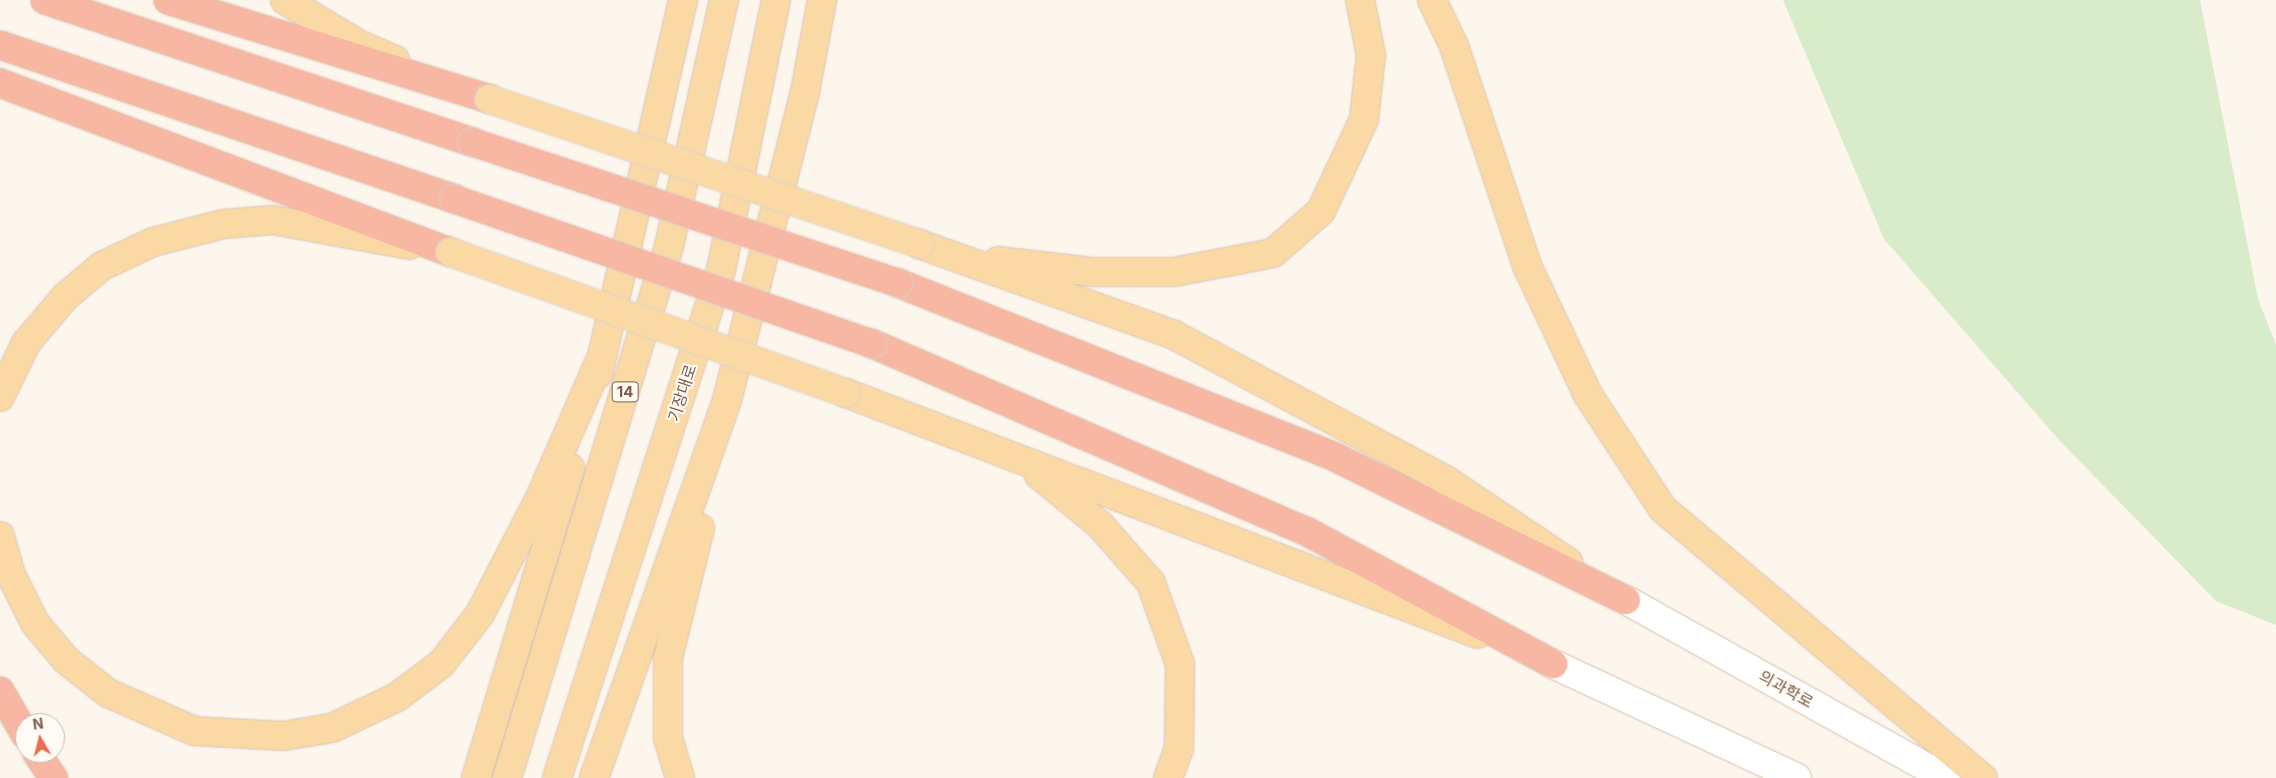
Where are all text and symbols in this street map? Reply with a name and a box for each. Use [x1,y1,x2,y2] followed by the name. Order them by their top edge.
[664,362,700,424] street label: 기장대로
[611,380,639,404] road number: 14
[1756,666,1816,712] street label: 의과학로
[15,713,65,763] north arrow
[32,714,44,733] text: N

